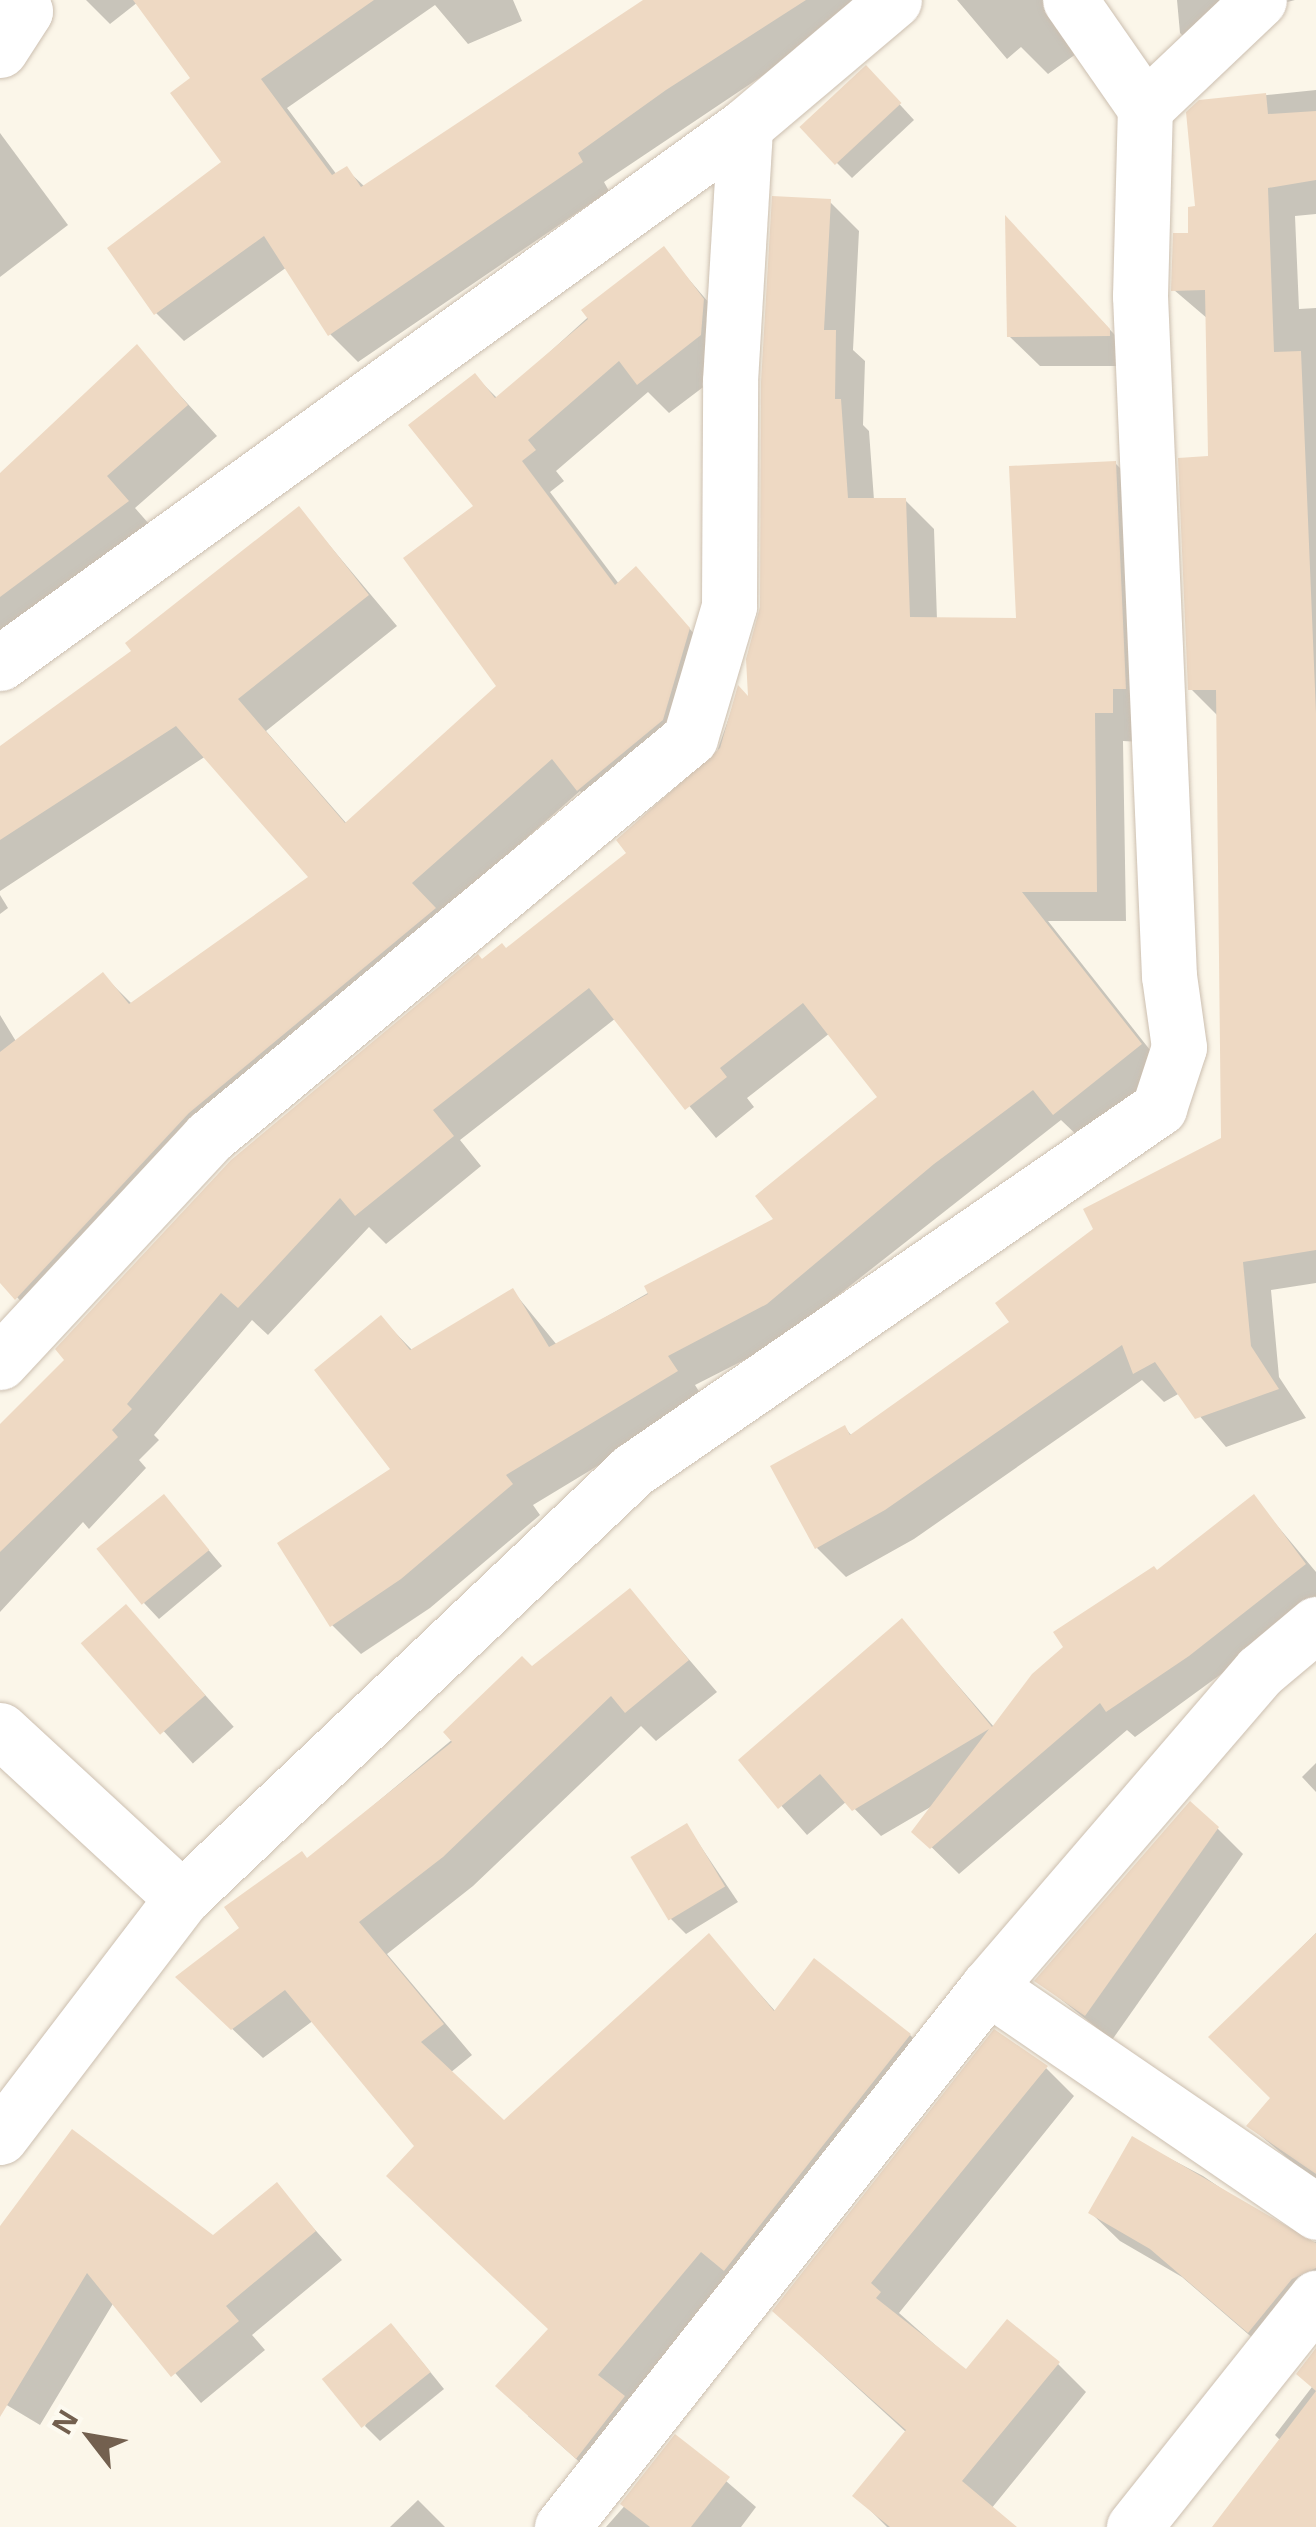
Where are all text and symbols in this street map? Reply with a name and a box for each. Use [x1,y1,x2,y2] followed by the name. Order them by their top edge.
[40,2387,140,2487] north arrow
[42,2402,86,2441] text: N

